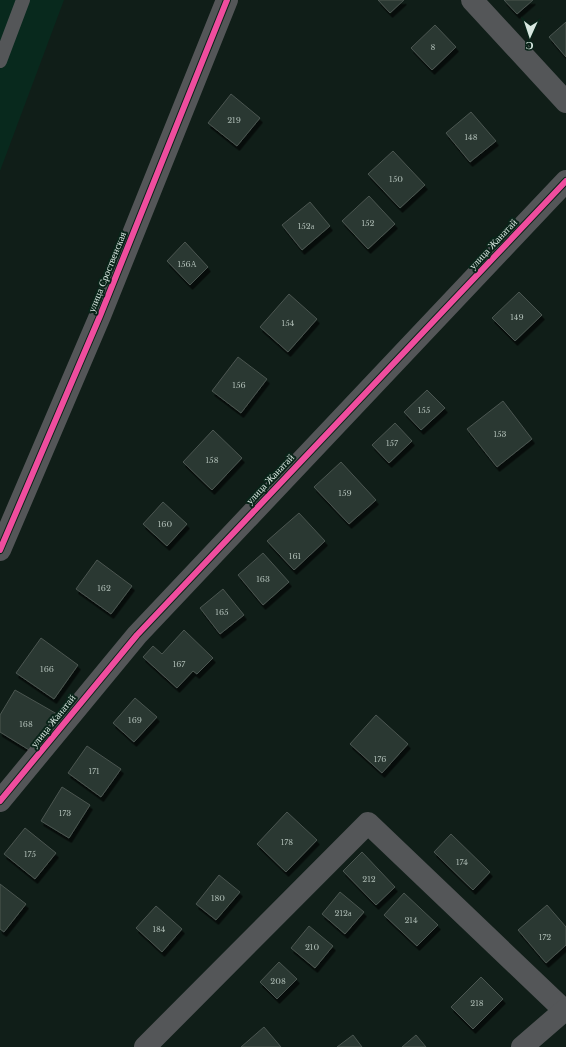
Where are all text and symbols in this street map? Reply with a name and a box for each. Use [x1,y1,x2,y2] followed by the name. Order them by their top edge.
[510,16,550,56] north arrow
[525,39,534,53] text: С
[431,42,436,52] house number: 8
[227,115,241,125] house number: 219
[464,132,478,142] house number: 148
[389,174,403,184] house number: 150
[466,215,520,272] street label: улица Жанатай
[361,218,375,228] house number: 152
[298,221,315,231] house number: 152а
[85,229,129,314] street label: улица Сроственская
[177,259,197,269] house number: 156А
[510,312,524,322] house number: 149
[282,318,295,328] house number: 154
[232,380,246,390] house number: 156
[418,405,431,415] house number: 155
[493,429,507,439] house number: 153
[386,438,399,448] house number: 157
[243,450,297,507] street label: улица Жанатай
[206,455,219,465] house number: 158
[338,488,352,498] house number: 159
[158,519,172,529] house number: 160
[289,551,302,561] house number: 161
[256,574,270,584] house number: 163
[97,583,111,593] house number: 162
[215,607,229,617] house number: 165
[173,659,186,669] house number: 167
[40,664,54,674] house number: 166
[28,691,79,750] street label: улица Жанатай
[128,715,142,725] house number: 169
[19,719,33,729] house number: 168
[374,754,386,764] house number: 176
[88,766,100,776] house number: 171
[59,808,71,818] house number: 173
[281,837,293,847] house number: 178
[24,849,36,859] house number: 175
[456,857,468,867] house number: 174
[362,874,376,884] house number: 212
[211,893,225,903] house number: 180
[335,908,352,918] house number: 212а
[404,915,418,925] house number: 214
[152,924,166,934] house number: 184
[539,932,551,942] house number: 172
[305,942,319,952] house number: 210
[270,976,286,986] house number: 208
[470,998,484,1008] house number: 218

